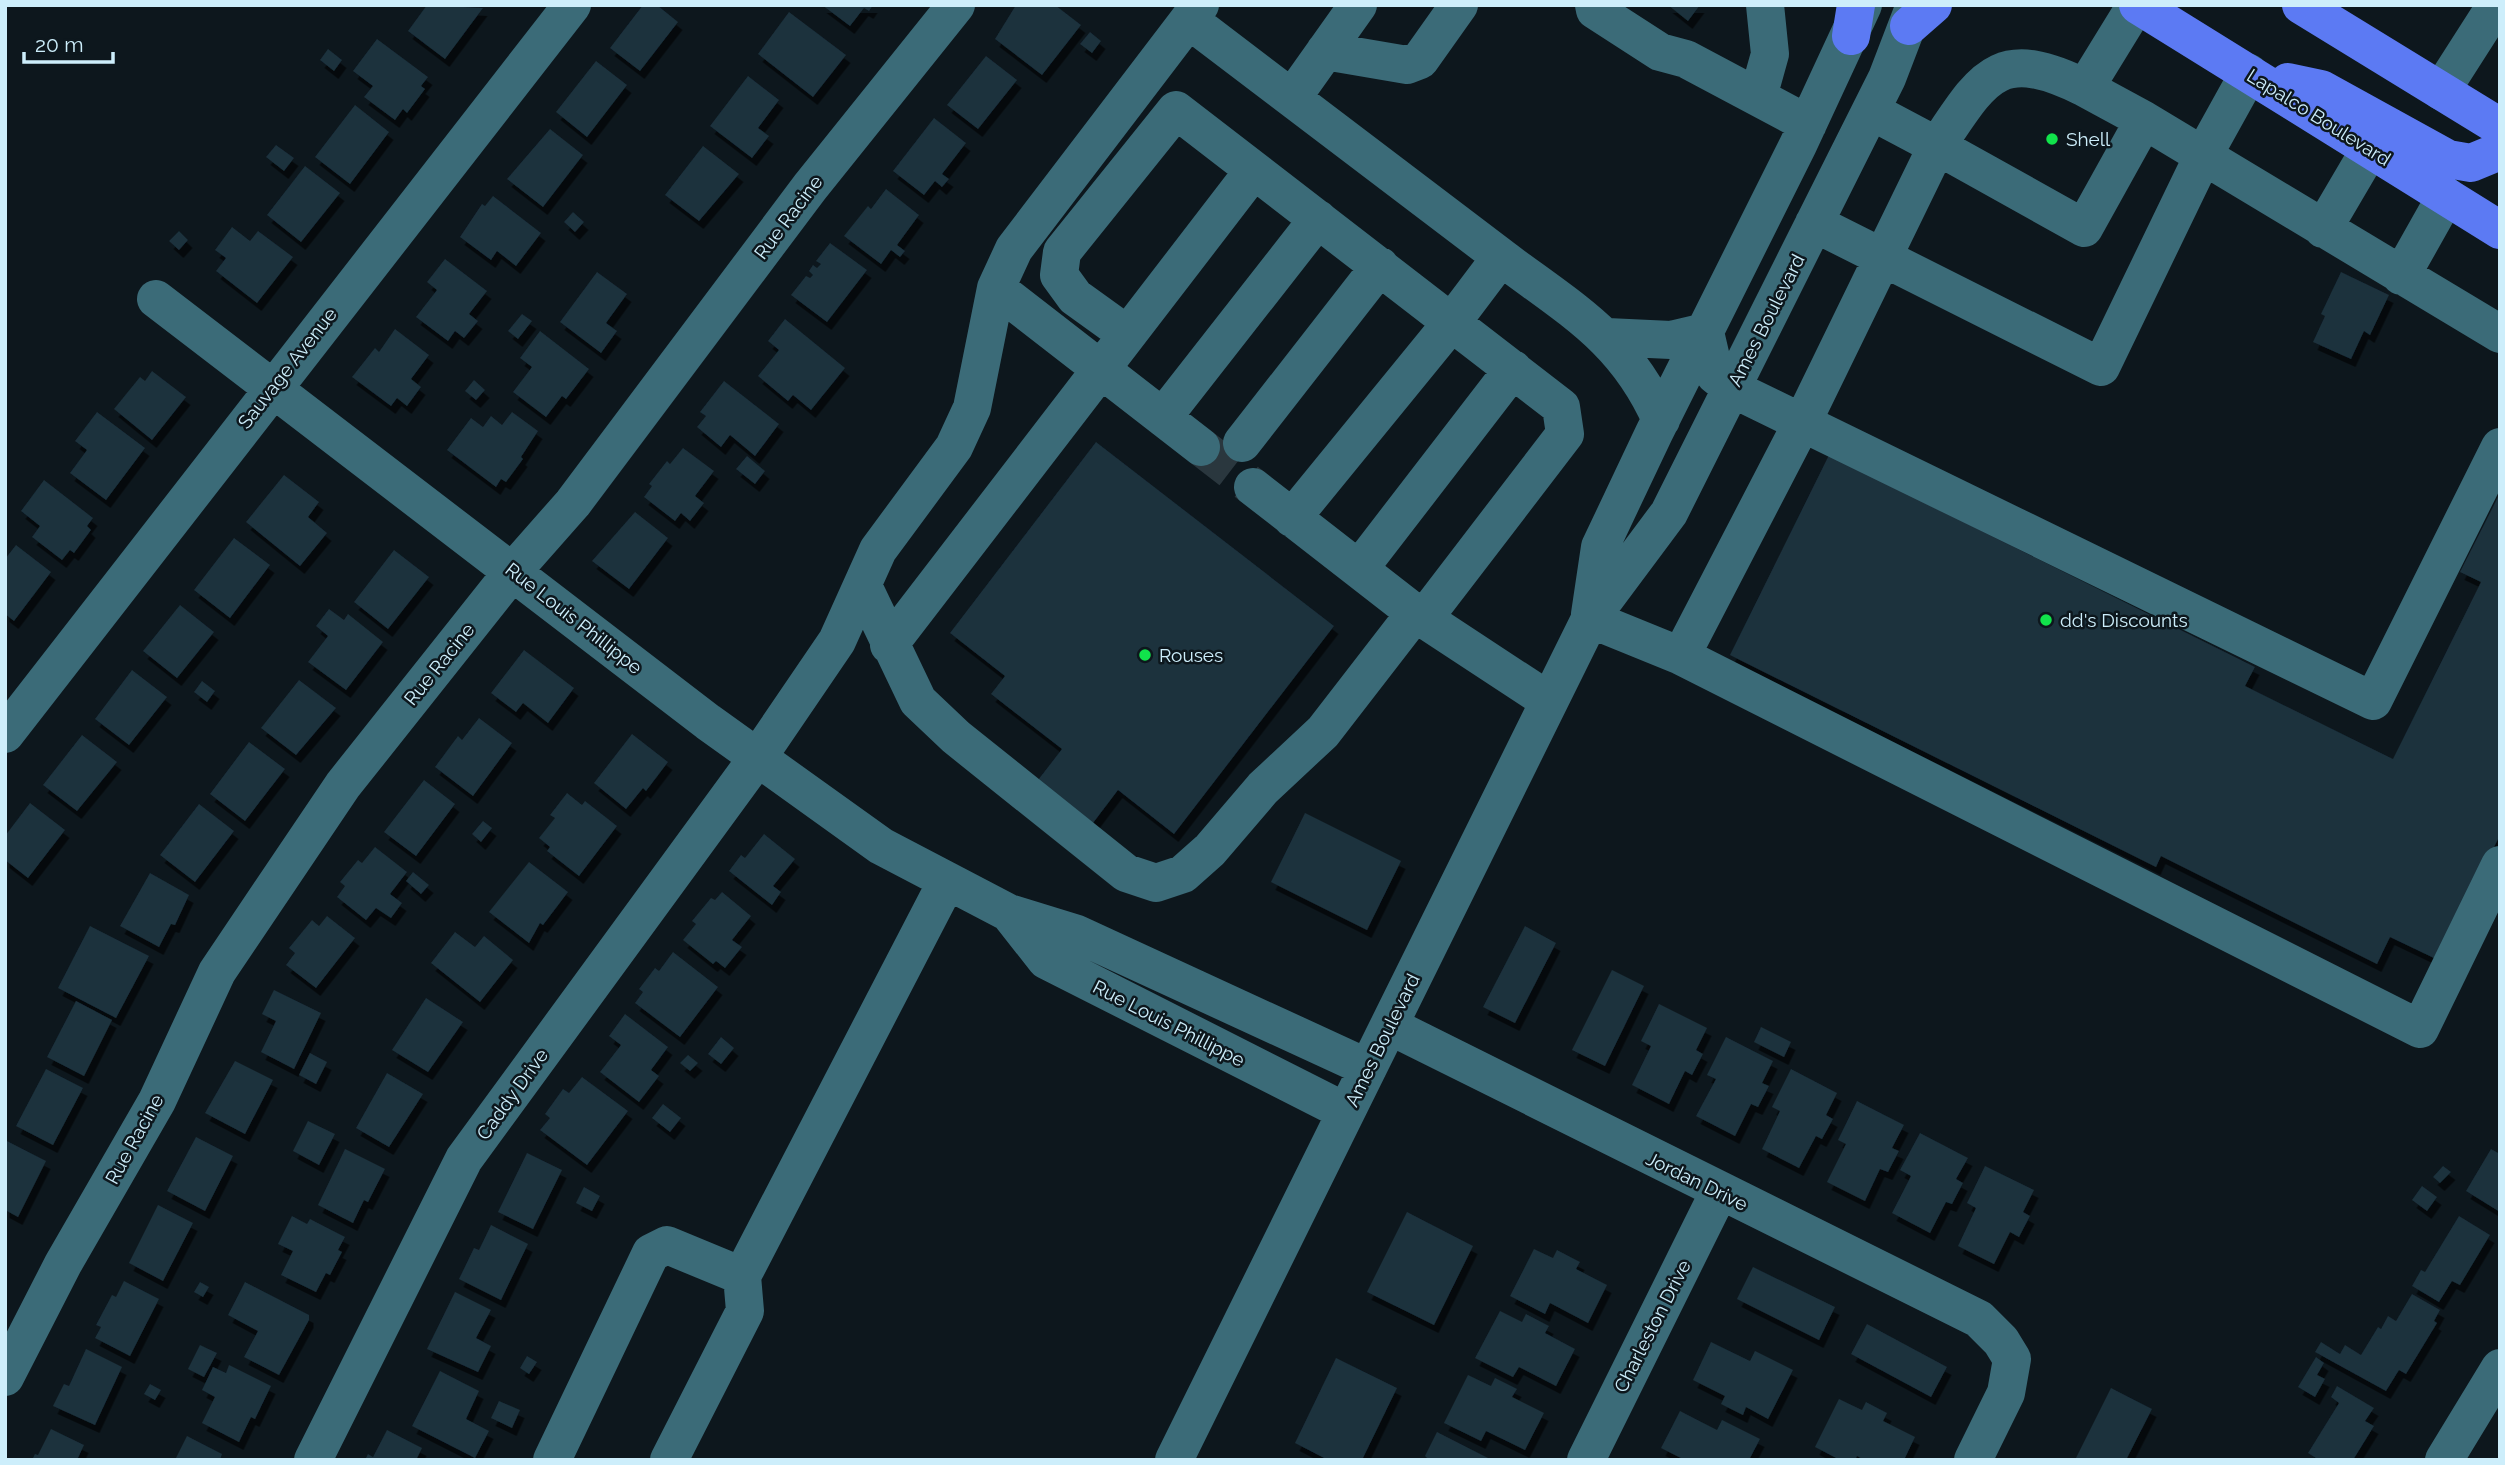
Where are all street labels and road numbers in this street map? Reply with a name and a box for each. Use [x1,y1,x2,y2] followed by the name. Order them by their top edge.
[2243,64,2395,170] street label: Lapalco Boulevard
[749,171,827,263] street label: Rue Racine
[1723,250,1809,390] street label: Ames Boulevard
[233,303,341,433] street label: Sauvage Avenue
[501,558,647,678] street label: Rue Louis Phillippe
[399,619,479,709] street label: Rue Racine
[1340,970,1424,1110] street label: Ames Boulevard
[1089,975,1249,1071] street label: Rue Louis Phillippe
[472,1044,552,1144] street label: Caddy Drive
[100,1090,168,1188] street label: Rue Racine
[1643,1147,1751,1215] street label: Jordan Drive
[1609,1256,1695,1396] street label: Charleston Drive

